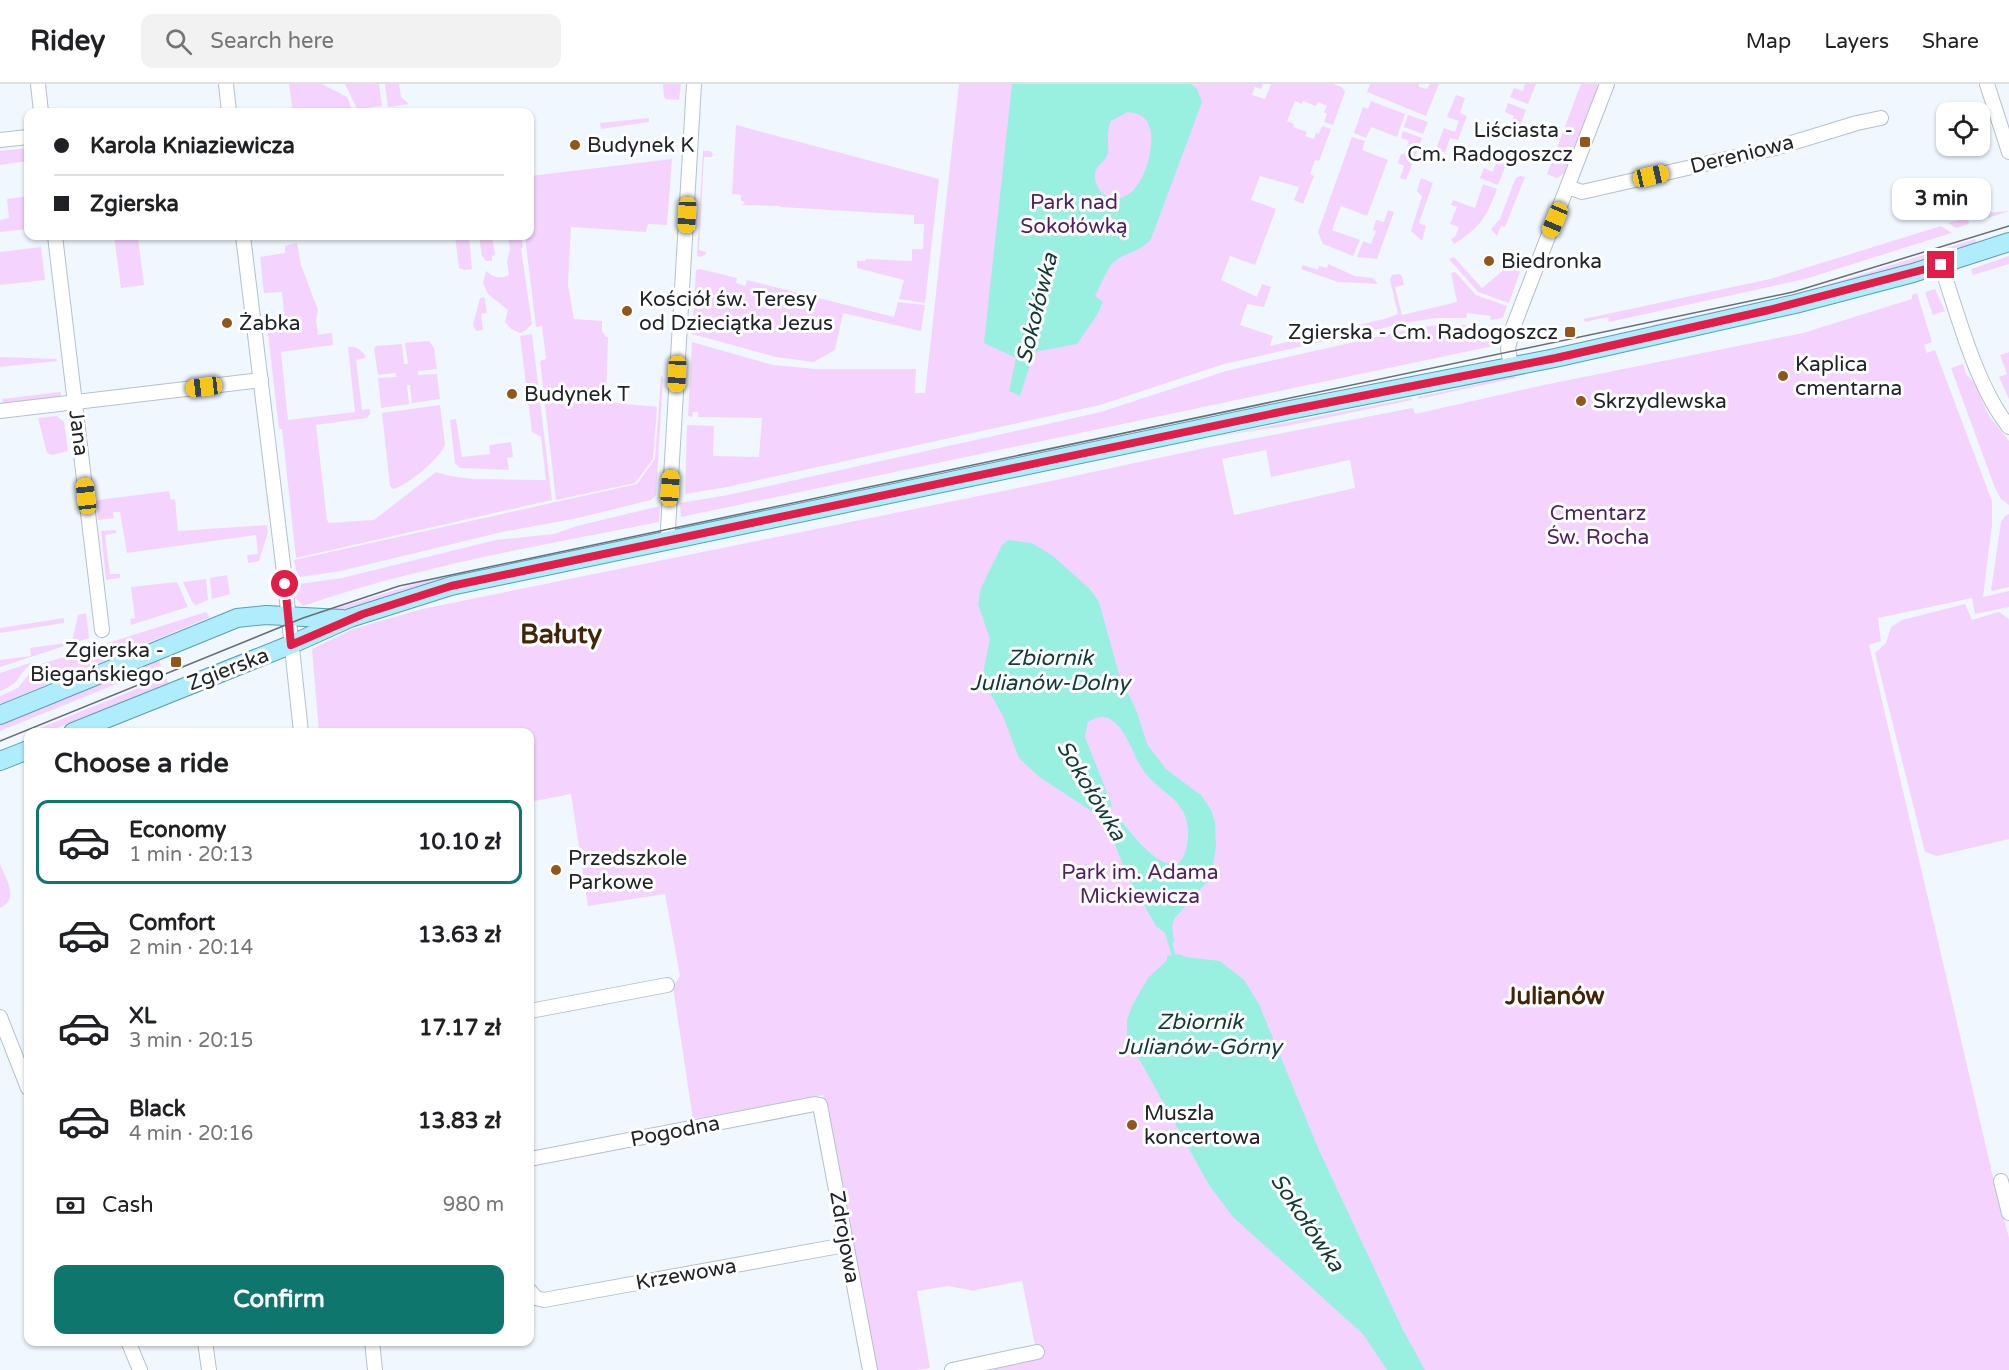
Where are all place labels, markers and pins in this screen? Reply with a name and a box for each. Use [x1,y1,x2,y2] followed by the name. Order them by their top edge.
[1407,118,1573,167] place label: Liściasta - Cm. Radogoszcz
[587,133,694,158] place label: Budynek K
[1578,135,1592,149] marker: Liściasta - Cm. Radogoszcz
[568,138,582,152] marker: Budynek K
[1501,249,1602,274] place label: Biedronka
[1482,254,1496,268] marker: Biedronka
[639,287,833,336] place label: Kościół św. Teresy od Dzieciątka Jezus
[620,304,634,318] marker: Kościół św. Teresy od Dzieciątka Jezus
[239,311,301,336] place label: Żabka
[220,316,234,330] marker: Żabka
[1288,320,1558,345] place label: Zgierska - Cm. Radogoszcz
[1563,325,1577,339] marker: Zgierska - Cm. Radogoszcz
[1795,352,1902,401] place label: Kaplica cmentarna
[1776,369,1790,383] marker: Kaplica cmentarna
[524,382,630,407] place label: Budynek T
[505,387,519,401] marker: Budynek T
[1593,389,1727,414] place label: Skrzydlewska
[1574,394,1588,408] marker: Skrzydlewska
[30,638,164,687] place label: Zgierska - Biegańskiego
[169,655,183,669] marker: Zgierska - Biegańskiego
[568,846,687,895] place label: Przedszkole Parkowe
[549,863,563,877] marker: Przedszkole Parkowe
[1144,1101,1261,1150] place label: Muszla koncertowa
[1125,1118,1139,1132] marker: Muszla koncertowa

